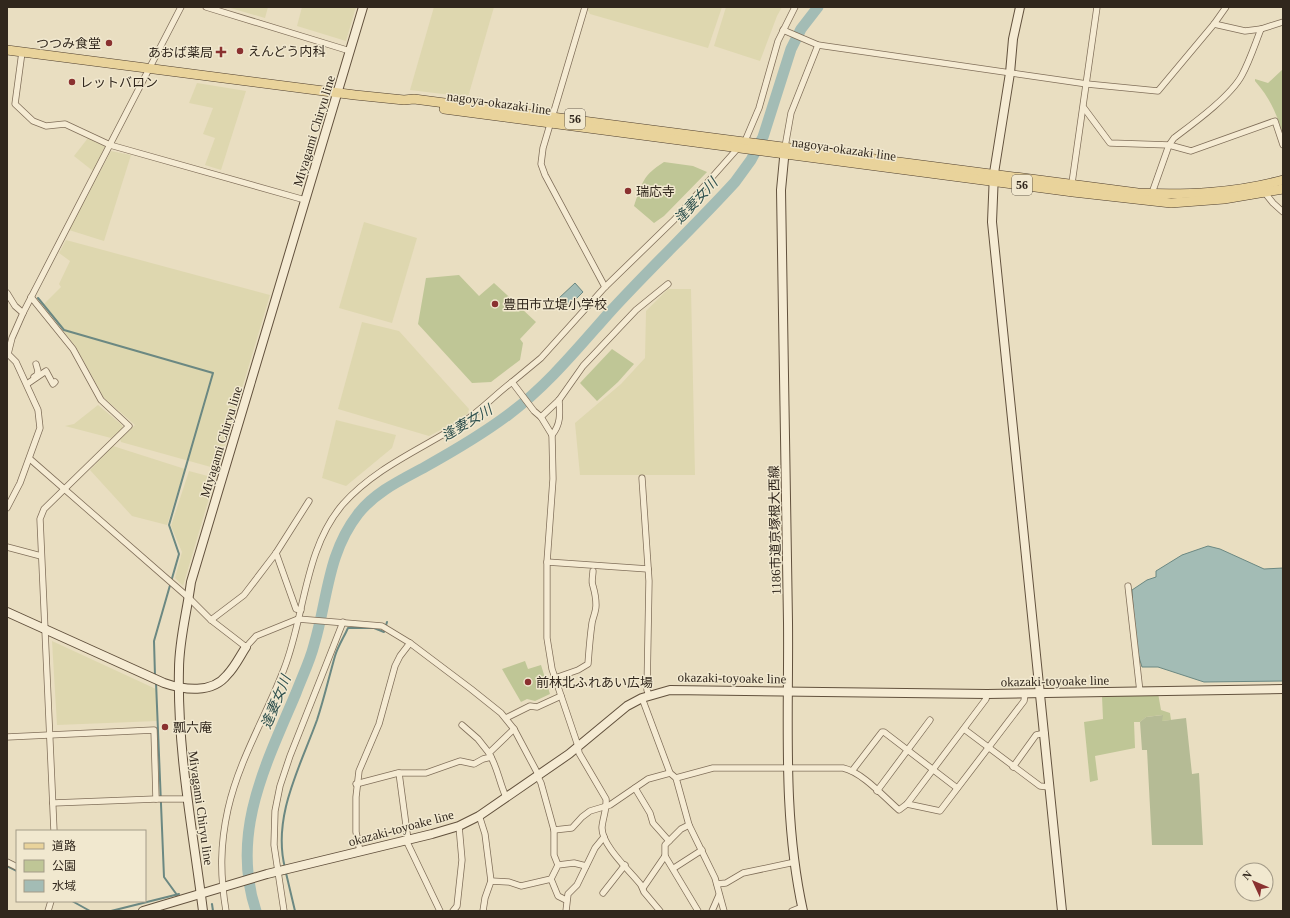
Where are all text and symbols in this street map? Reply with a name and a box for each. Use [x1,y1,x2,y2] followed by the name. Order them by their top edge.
[36,36,101,51] place label: つつみ食堂
[104,38,114,48] marker: つつみ食堂
[248,44,326,59] place label: えんどう内科
[148,45,213,60] place label: あおば薬局
[235,46,245,56] marker: えんどう内科
[216,47,226,57] marker: あおば薬局
[290,73,338,188] street label: Miyagami Chiryu line
[80,75,158,90] place label: レットバロン
[67,77,77,87] marker: レットバロン
[446,88,552,118] street label: nagoya-okazaki line
[565,109,585,129] road number: 56
[791,134,897,164] street label: nagoya-okazaki line
[671,174,722,227] water label: 逢妻女川
[1012,175,1032,195] road number: 56
[636,184,675,199] place label: 瑞応寺
[623,186,633,196] marker: 瑞応寺
[503,297,607,312] place label: 豊田市立堤小学校
[490,299,500,309] marker: 豊田市立堤小学校
[197,384,245,499] street label: Miyagami Chiryu line
[439,401,497,444] water label: 逢妻女川
[766,465,784,595] street label: 1186市道京塚根大西線
[678,670,787,686] street label: okazaki-toyoake line
[259,671,294,731] water label: 逢妻女川
[1001,673,1110,689] street label: okazaki-toyoake line
[536,675,653,690] place label: 前林北ふれあい広場
[523,677,533,687] marker: 前林北ふれあい広場
[173,720,212,735] place label: 瓢六庵
[160,722,170,732] marker: 瓢六庵
[186,750,216,866] street label: Miyagami Chiryu line
[347,807,456,849] street label: okazaki-toyoake line
[16,830,146,902] legend
[52,839,76,853] text: 道路
[52,859,76,873] text: 公園
[1234,862,1274,902] north arrow
[1240,868,1254,882] text: N
[52,879,76,893] text: 水域

